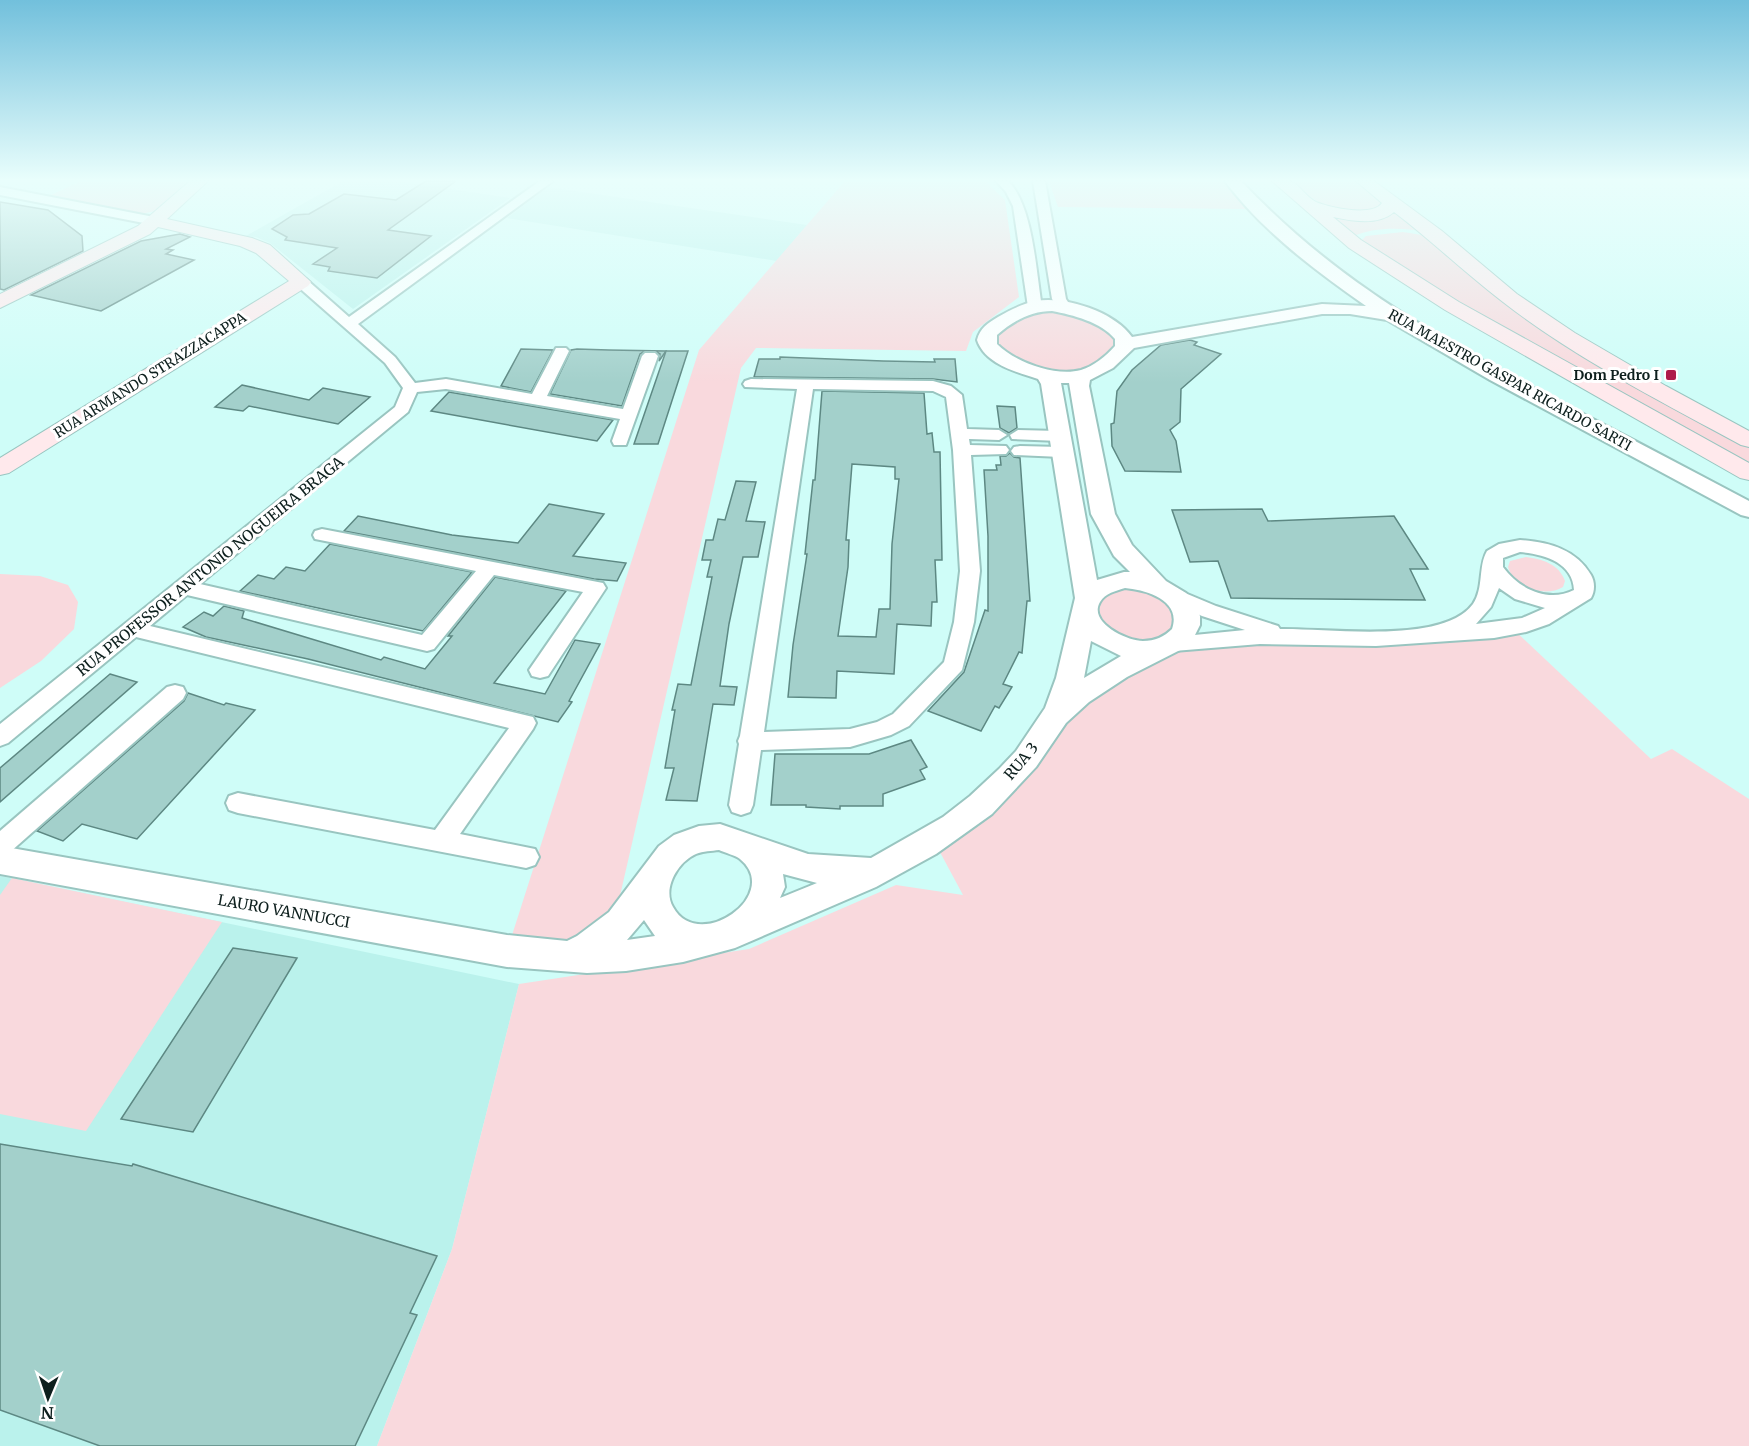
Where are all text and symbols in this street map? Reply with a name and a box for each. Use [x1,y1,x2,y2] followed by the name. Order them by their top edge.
[1385,305,1635,455] street label: RUA MAESTRO GASPAR RICARDO SARTI
[50,308,250,442] street label: RUA ARMANDO STRAZZACAPPA
[1573,366,1659,384] place label: Dom Pedro I
[1664,368,1678,382] marker: Dom Pedro I
[73,452,348,680] street label: RUA PROFESSOR ANTONIO NOGUEIRA BRAGA
[1000,738,1042,784] street label: RUA 3
[216,890,352,932] street label: LAURO VANNUCCI
[18,1368,78,1428] north arrow
[40,1403,54,1423] text: N

